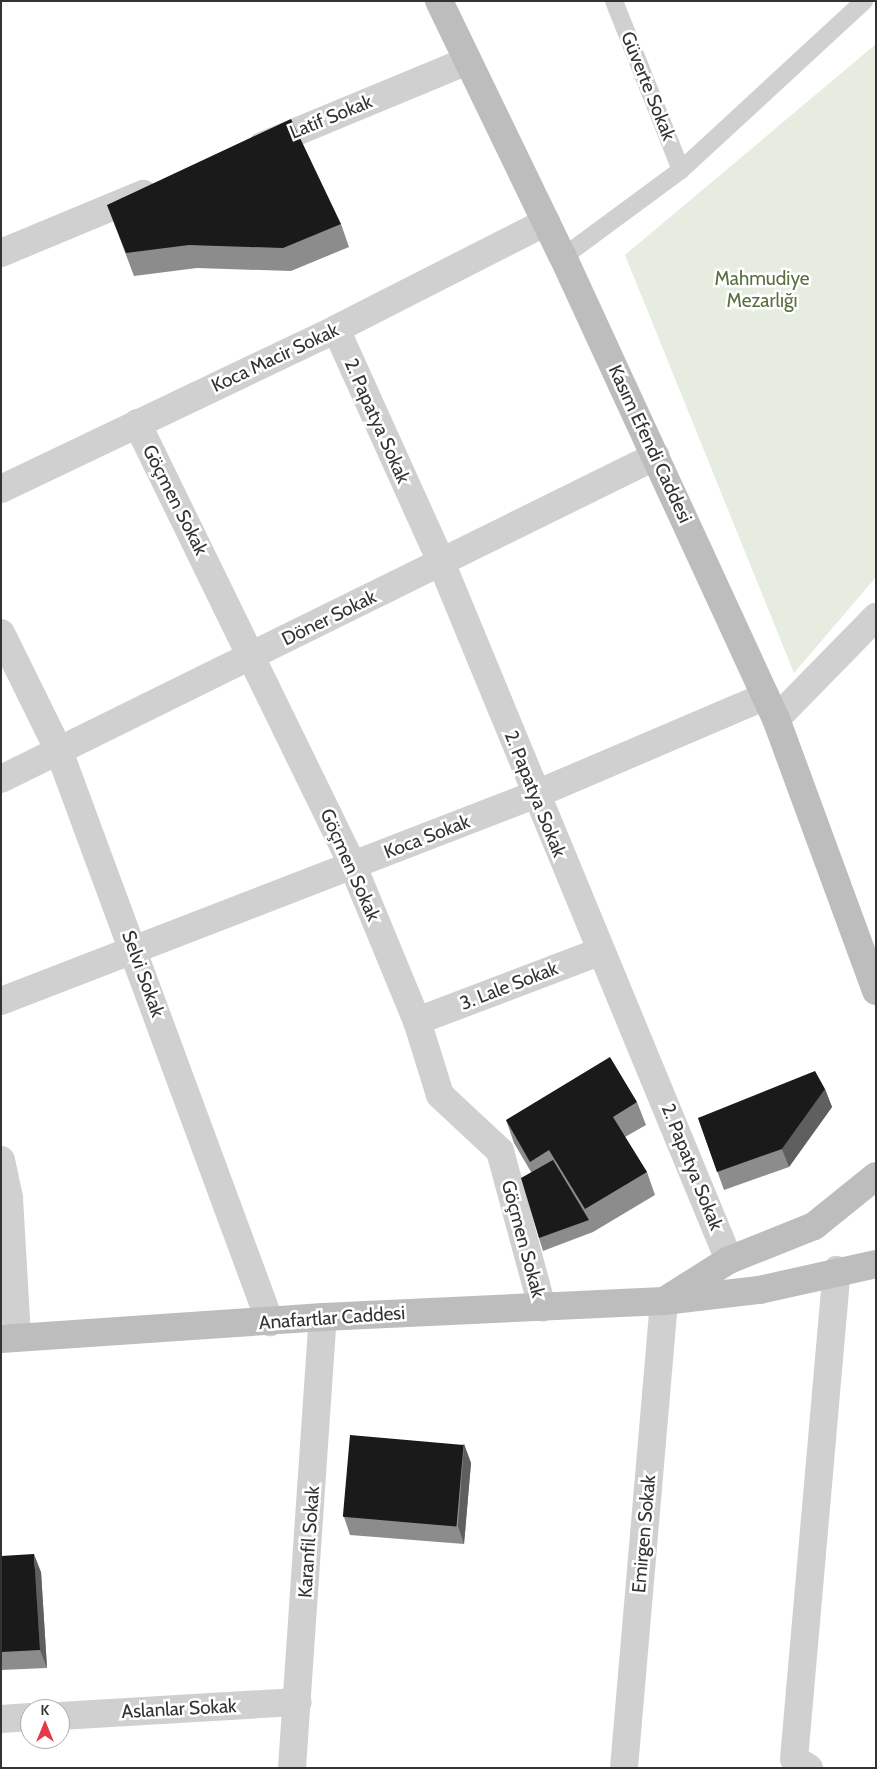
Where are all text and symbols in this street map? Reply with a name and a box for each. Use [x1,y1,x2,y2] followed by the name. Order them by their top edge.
[616,28,680,144] street label: Güverte Sokak
[286,90,376,144] street label: Latif Sokak
[714,268,810,312] park label: Mahmudiye Mezarlığı
[208,319,342,397] street label: Koca Macir Sokak
[339,355,415,487] street label: 2. Papatya Sokak
[603,361,697,527] street label: Kasım Efendi Caddesi
[137,441,213,559] street label: Göçmen Sokak
[278,585,380,651] street label: Döner Sokak
[499,727,571,861] street label: 2. Papatya Sokak
[315,805,385,925] street label: Göçmen Sokak
[381,810,473,864] street label: Koca Sokak
[117,928,169,1020] street label: Selvi Sokak
[457,957,561,1015] street label: 3. Lale Sokak
[656,1100,728,1234] street label: 2. Papatya Sokak
[496,1178,550,1300] street label: Göçmen Sokak
[258,1302,406,1334] street label: Anafartlar Caddesi
[627,1474,661,1594] street label: Emirgen Sokak
[294,1485,324,1599] street label: Karanfil Sokak
[121,1695,237,1723] street label: Aslanlar Sokak
[20,1699,70,1749] north arrow
[41,1701,49,1719] text: K

